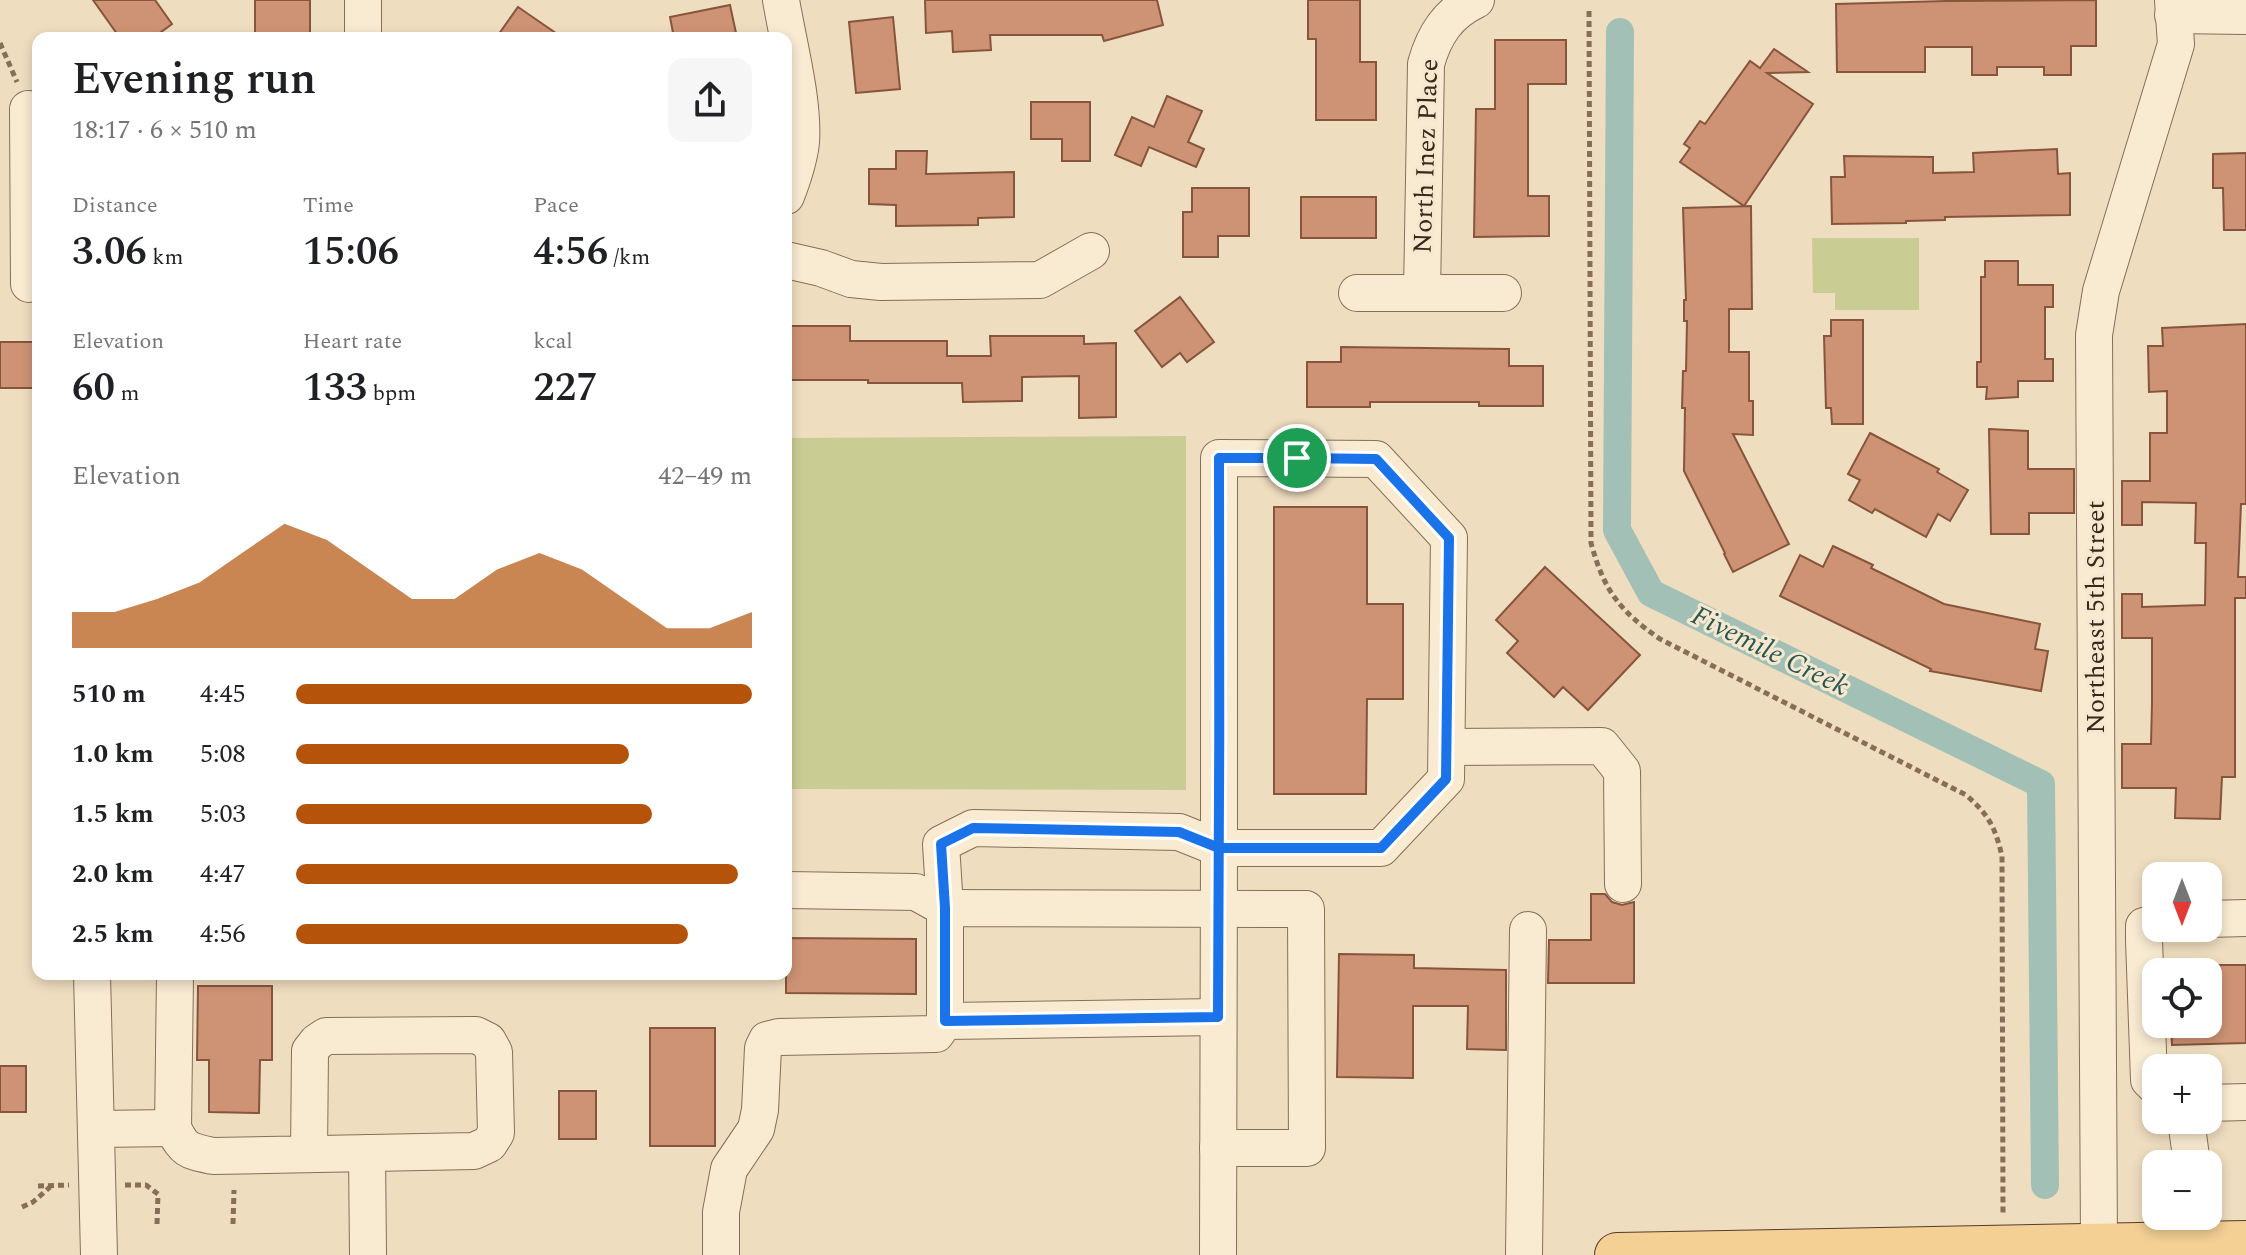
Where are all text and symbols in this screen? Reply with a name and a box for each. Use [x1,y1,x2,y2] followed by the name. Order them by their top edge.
[72,46,316,113] text: Evening run
[668,58,752,142] button: share
[1403,58,1449,254] street label: North Inez Place
[72,110,257,150] text: 18:17 · 6 × 510 m
[72,189,158,222] text: Distance
[303,189,354,222] text: Time
[533,189,579,222] text: Pace
[72,222,147,283] text: 3.06
[303,222,399,283] text: 15:06
[533,222,608,283] text: 4:56
[147,241,183,274] text: km
[608,241,650,274] text: /km
[72,325,164,358] text: Elevation
[303,325,402,358] text: Heart rate
[533,325,573,358] text: kcal
[72,358,115,419] text: 60
[303,358,367,419] text: 133
[533,358,598,419] text: 227
[115,377,139,410] text: m
[367,377,416,410] text: bpm
[1263,424,1331,492] pin
[1275,436,1319,480] icon: arrive
[72,456,181,496] text: Elevation
[658,456,752,496] text: 42–49 m
[2076,500,2116,734] street label: Northeast 5th Street
[1684,594,1856,708] water label: Fivemile Creek
[72,674,146,714] text: 510 m
[200,674,246,714] text: 4:45
[72,734,154,774] text: 1.0 km
[200,734,246,774] text: 5:08
[72,794,154,834] text: 1.5 km
[200,794,246,834] text: 5:03
[72,854,154,894] text: 2.0 km
[200,854,246,894] text: 4:47
[2142,862,2222,942] north arrow
[2142,862,2222,1230] map controls
[72,914,154,954] text: 2.5 km
[200,914,246,954] text: 4:56
[2142,958,2222,1038] button: locate
[2142,1054,2222,1134] button: +
[2142,1150,2222,1230] button: −

